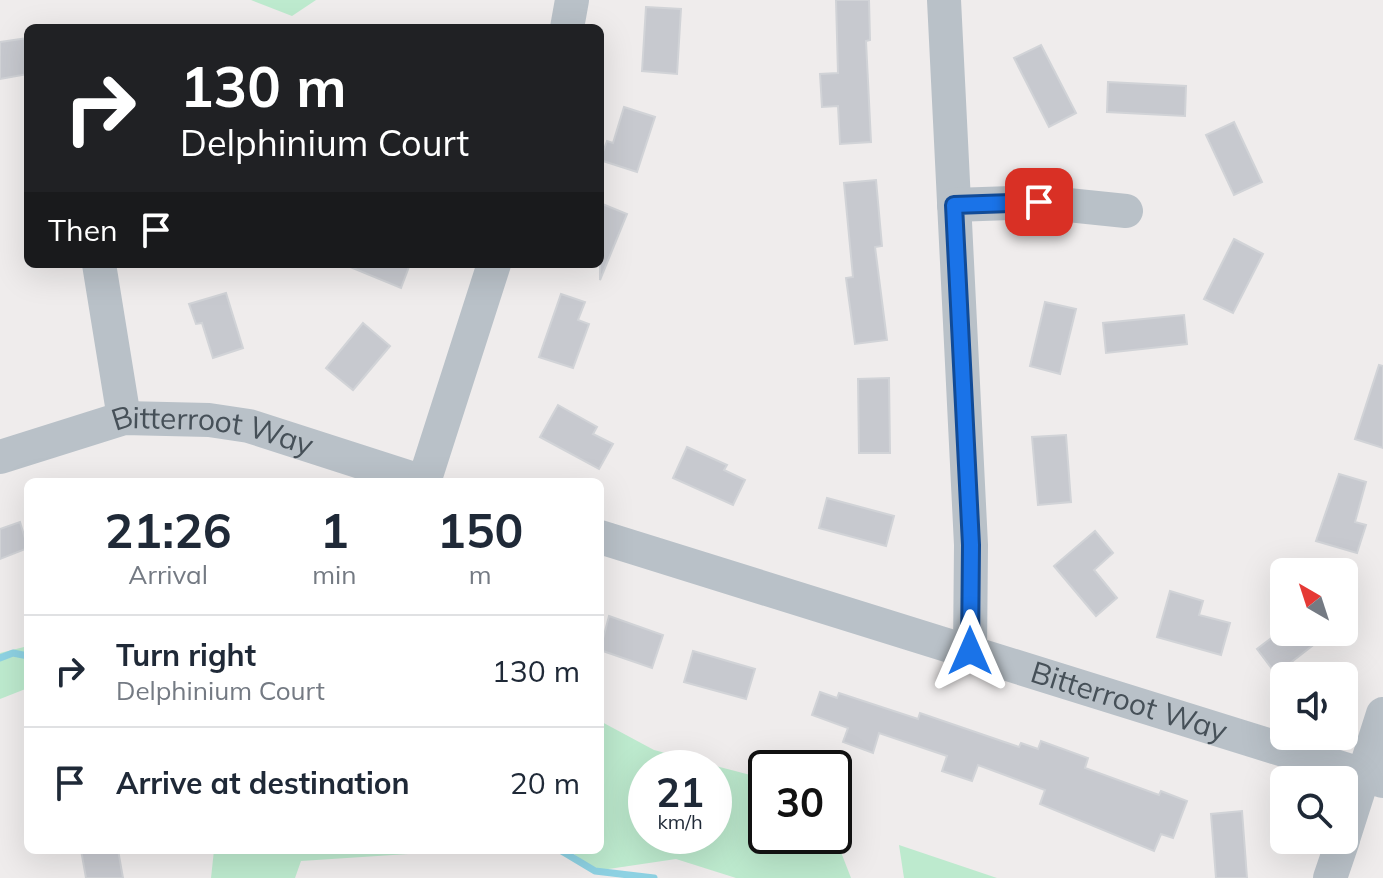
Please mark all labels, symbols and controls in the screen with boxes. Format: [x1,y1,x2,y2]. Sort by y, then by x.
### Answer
text: 130 m [180,51,347,121]
icon: right [48,56,152,160]
text: Delphinium Court [180,120,469,165]
pin [1005,168,1073,236]
icon: arrive [1017,180,1061,224]
icon: arrive [134,208,178,252]
text: Then [48,211,118,249]
street label: Bitterroot Way [107,396,318,464]
text: 21:26 [105,500,232,560]
text: 1 [320,500,349,560]
text: 150 [437,500,523,560]
text: Arrival [128,558,208,591]
text: min [312,558,356,591]
text: m [469,558,492,591]
north arrow [1270,558,1358,646]
map controls [1270,558,1358,854]
position arrow [928,609,1012,693]
text: Turn right [116,636,256,674]
icon: right [48,649,92,693]
text: 130 m [492,652,580,690]
street label: Bitterroot Way [1026,652,1232,749]
button: sound [1270,662,1358,750]
text: Delphinium Court [116,674,325,707]
speed limit sign: 30 [748,750,852,854]
icon: arrive [48,761,92,805]
text: Arrive at destination [116,764,410,802]
text: 20 m [510,764,580,802]
button: search [1270,766,1358,854]
text: 21 [656,767,704,817]
text: km/h [657,809,703,834]

